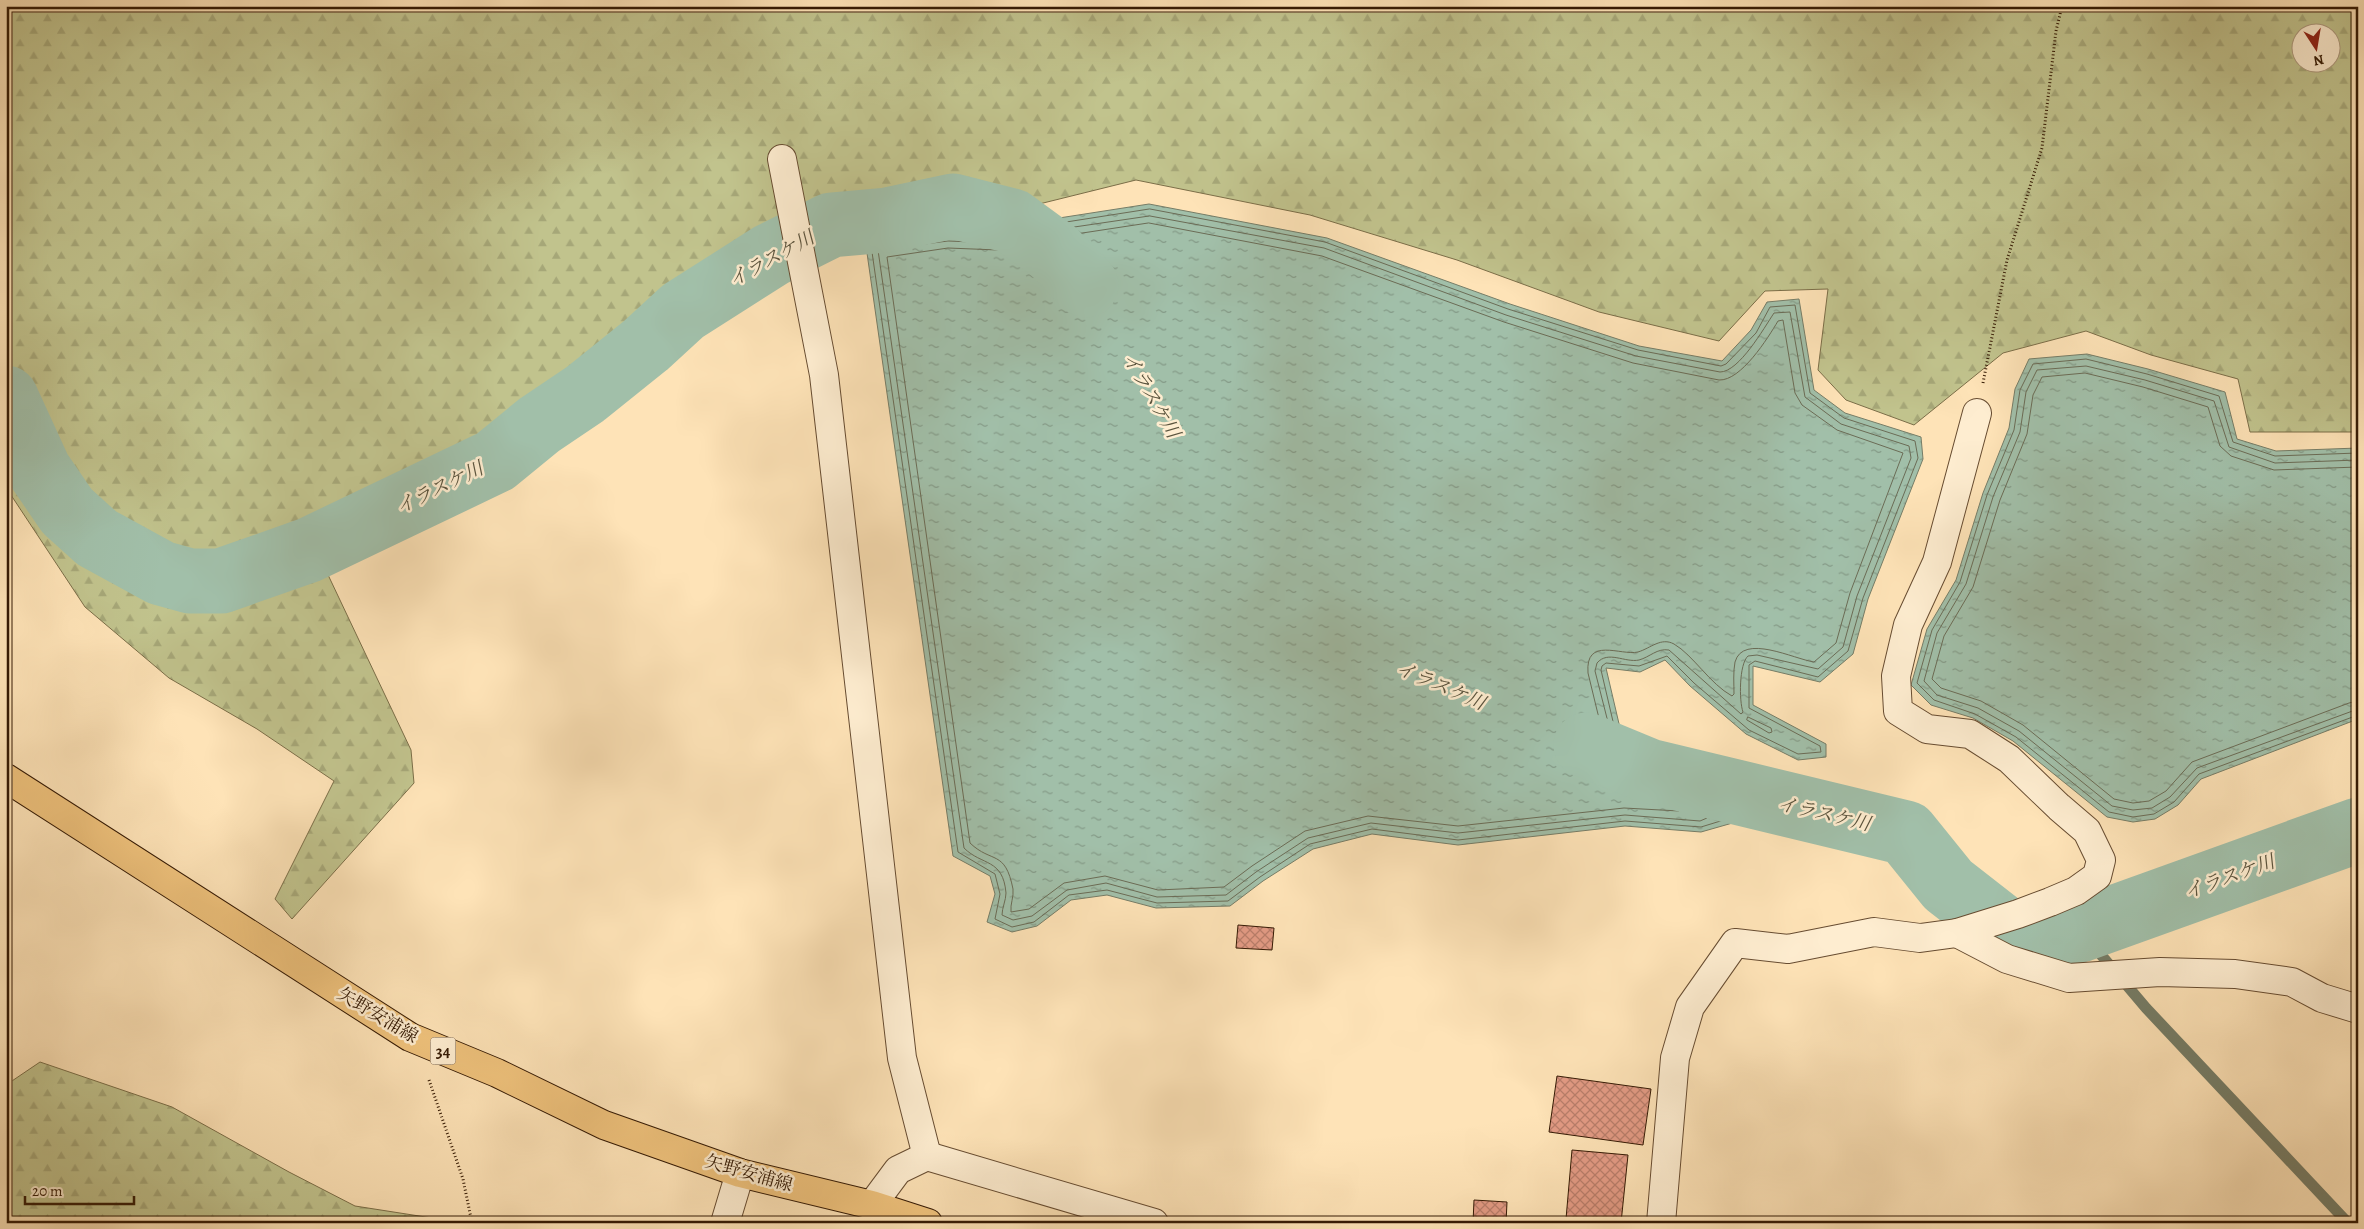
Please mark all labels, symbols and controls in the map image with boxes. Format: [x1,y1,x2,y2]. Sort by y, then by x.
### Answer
north arrow [2292,22,2342,72]
text: N [2312,50,2326,71]
water label: イラスケ川 [724,224,821,293]
water label: イラスケ川 [1116,348,1187,445]
water label: イラスケ川 [391,455,489,520]
water label: イラスケ川 [1392,656,1491,717]
water label: イラスケ川 [1775,791,1875,838]
water label: イラスケ川 [2181,848,2280,905]
street label: 矢野安浦線 [333,982,423,1048]
road number: 34 [430,1038,456,1064]
street label: 矢野安浦線 [702,1149,796,1197]
scale bar [25,1174,134,1206]
text: 20 m [32,1181,63,1201]

